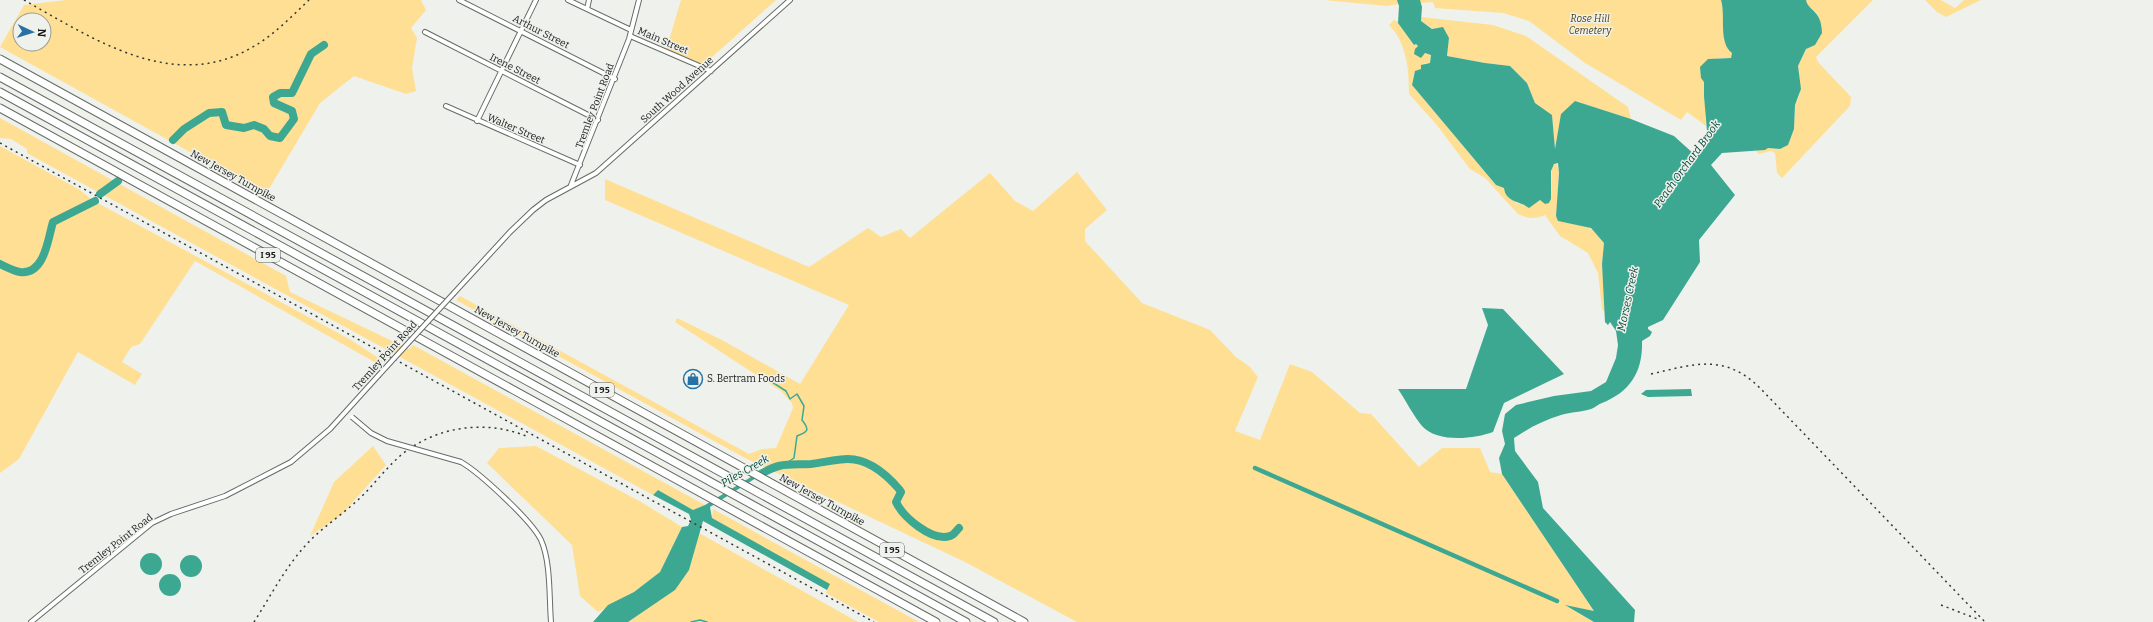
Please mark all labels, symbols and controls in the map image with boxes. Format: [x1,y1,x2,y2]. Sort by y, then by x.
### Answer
north arrow [12,12,52,52]
street label: Arthur Street [511,13,572,52]
park label: Rose Hill Cemetery [1569,13,1612,37]
street label: Main Street [636,25,690,57]
text: N [35,28,48,38]
street label: Irene Street [488,51,543,87]
street label: South Wood Avenue [638,54,716,126]
street label: Tremley Point Road [573,62,617,150]
street label: Walter Street [485,111,547,147]
water label: Peach Orchard Brook [1651,117,1723,210]
street label: New Jersey Turnpike [188,148,278,204]
road number: I 95 [256,248,280,262]
water label: Morses Creek [1615,264,1641,333]
street label: New Jersey Turnpike [472,304,562,360]
street label: Tremley Point Road [350,318,420,394]
shop icon: S. Bertram Foods [682,368,704,390]
place label: S. Bertram Foods [707,373,785,385]
road number: I 95 [590,383,614,397]
water label: Piles Creek [719,452,772,490]
street label: New Jersey Turnpike [777,472,867,528]
street label: Tremley Point Road [77,511,155,577]
road number: I 95 [880,543,904,557]

